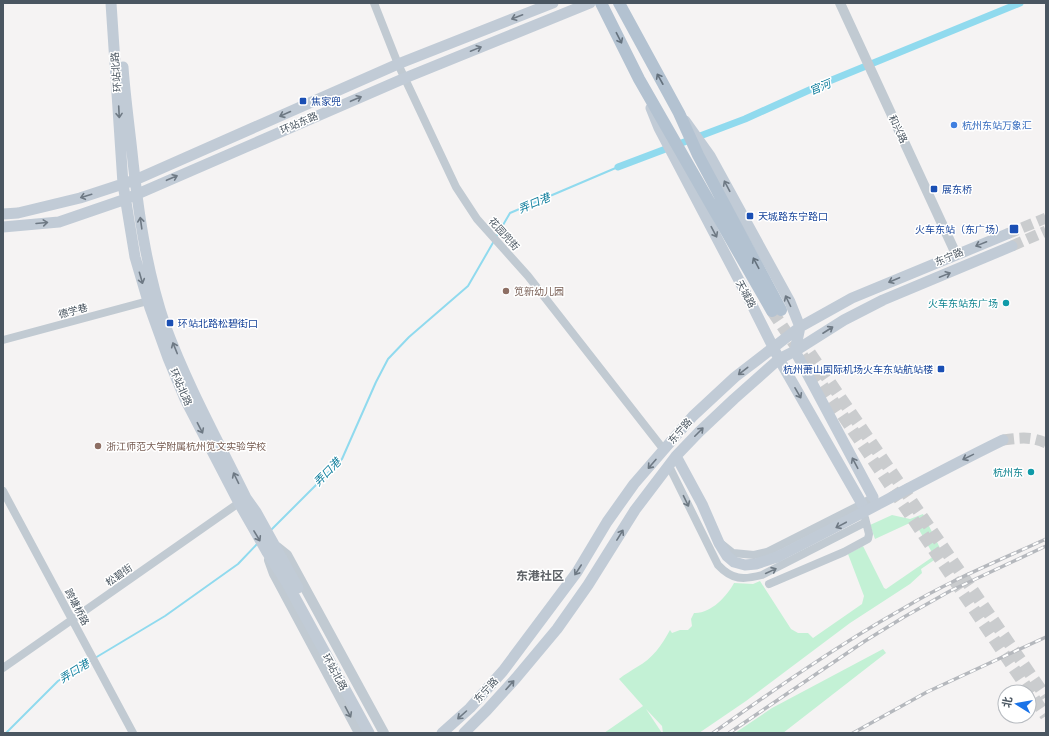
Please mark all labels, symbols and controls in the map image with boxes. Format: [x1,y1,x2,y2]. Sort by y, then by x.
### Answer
one-way arrow [511,14,523,22]
one-way arrow [615,32,623,44]
one-way arrow [470,45,482,52]
street label: 环站北路 [109,52,123,92]
one-way arrow [656,73,663,85]
water label: 官河 [808,76,834,97]
one-way arrow [350,94,362,102]
marker: 焦家兜 [298,96,308,106]
place label: 焦家兜 [311,96,341,107]
one-way arrow [115,105,122,118]
street label: 环站东路 [278,110,320,136]
one-way arrow [280,111,292,118]
street label: 和兴路 [887,113,909,145]
marker: 杭州东站万象汇 [949,120,959,130]
place label: 杭州东站万象汇 [962,120,1032,131]
one-way arrow [166,174,178,181]
one-way arrow [723,180,730,192]
marker: 展东桥 [929,184,939,194]
place label: 展东桥 [942,184,972,195]
water label: 弄口港 [516,190,553,215]
one-way arrow [79,193,92,200]
marker: 天城路东宁路口 [745,211,755,221]
place label: 天城路东宁路口 [758,211,828,222]
street label: 花园兜街 [487,215,521,253]
one-way arrow [137,217,145,230]
one-way arrow [35,219,48,227]
marker: 火车东站（东广场） [1008,223,1020,235]
place label: 火车东站（东广场） [915,224,1005,235]
one-way arrow [711,226,718,238]
one-way arrow [976,240,988,248]
street label: 东宁路 [933,246,965,268]
one-way arrow [751,257,759,269]
one-way arrow [939,270,951,278]
one-way arrow [138,271,145,284]
one-way arrow [889,277,901,285]
street label: 天城路 [734,278,758,310]
marker: 笕新幼儿园 [501,286,511,296]
place label: 笕新幼儿园 [514,286,564,297]
one-way arrow [784,295,792,307]
place label: 火车东站东广场 [928,298,998,309]
marker: 火车东站东广场 [1001,298,1011,308]
street label: 德学巷 [57,302,89,320]
marker: 环站北路松碧街口 [165,318,175,328]
place label: 环站北路松碧街口 [178,318,258,329]
one-way arrow [822,326,833,334]
one-way arrow [170,343,178,355]
place label: 杭州萧山国际机场火车东站航站楼 [783,364,933,375]
marker: 杭州萧山国际机场火车东站航站楼 [936,364,946,374]
street label: 环站北路 [168,366,194,408]
one-way arrow [737,367,748,375]
one-way arrow [795,387,803,399]
street label: 东宁路 [666,416,694,446]
one-way arrow [197,422,204,434]
one-way arrow [694,427,704,437]
marker: 浙江师范大学附属杭州笕文实验学校 [93,441,103,451]
place label: 浙江师范大学附属杭州笕文实验学校 [106,441,266,452]
one-way arrow [962,454,974,461]
water label: 弄口港 [311,455,344,488]
one-way arrow [851,457,858,469]
one-way arrow [648,458,657,469]
place label: 杭州东 [993,467,1023,478]
marker: 杭州东 [1026,467,1036,477]
one-way arrow [232,473,239,485]
one-way arrow [683,495,690,507]
one-way arrow [835,521,847,529]
one-way arrow [254,530,262,542]
one-way arrow [616,530,624,541]
street label: 松碧街 [104,562,134,588]
one-way arrow [573,564,581,576]
one-way arrow [765,567,777,574]
district label: 东港社区 [516,569,564,583]
street label: 跨塘桥路 [63,587,91,627]
street label: 环站北路 [320,652,350,692]
water label: 弄口港 [57,656,93,685]
street label: 东宁路 [472,675,500,705]
one-way arrow [505,680,514,690]
north arrow [997,684,1037,724]
text: 北 [1000,696,1014,709]
one-way arrow [344,705,352,717]
one-way arrow [457,711,467,720]

